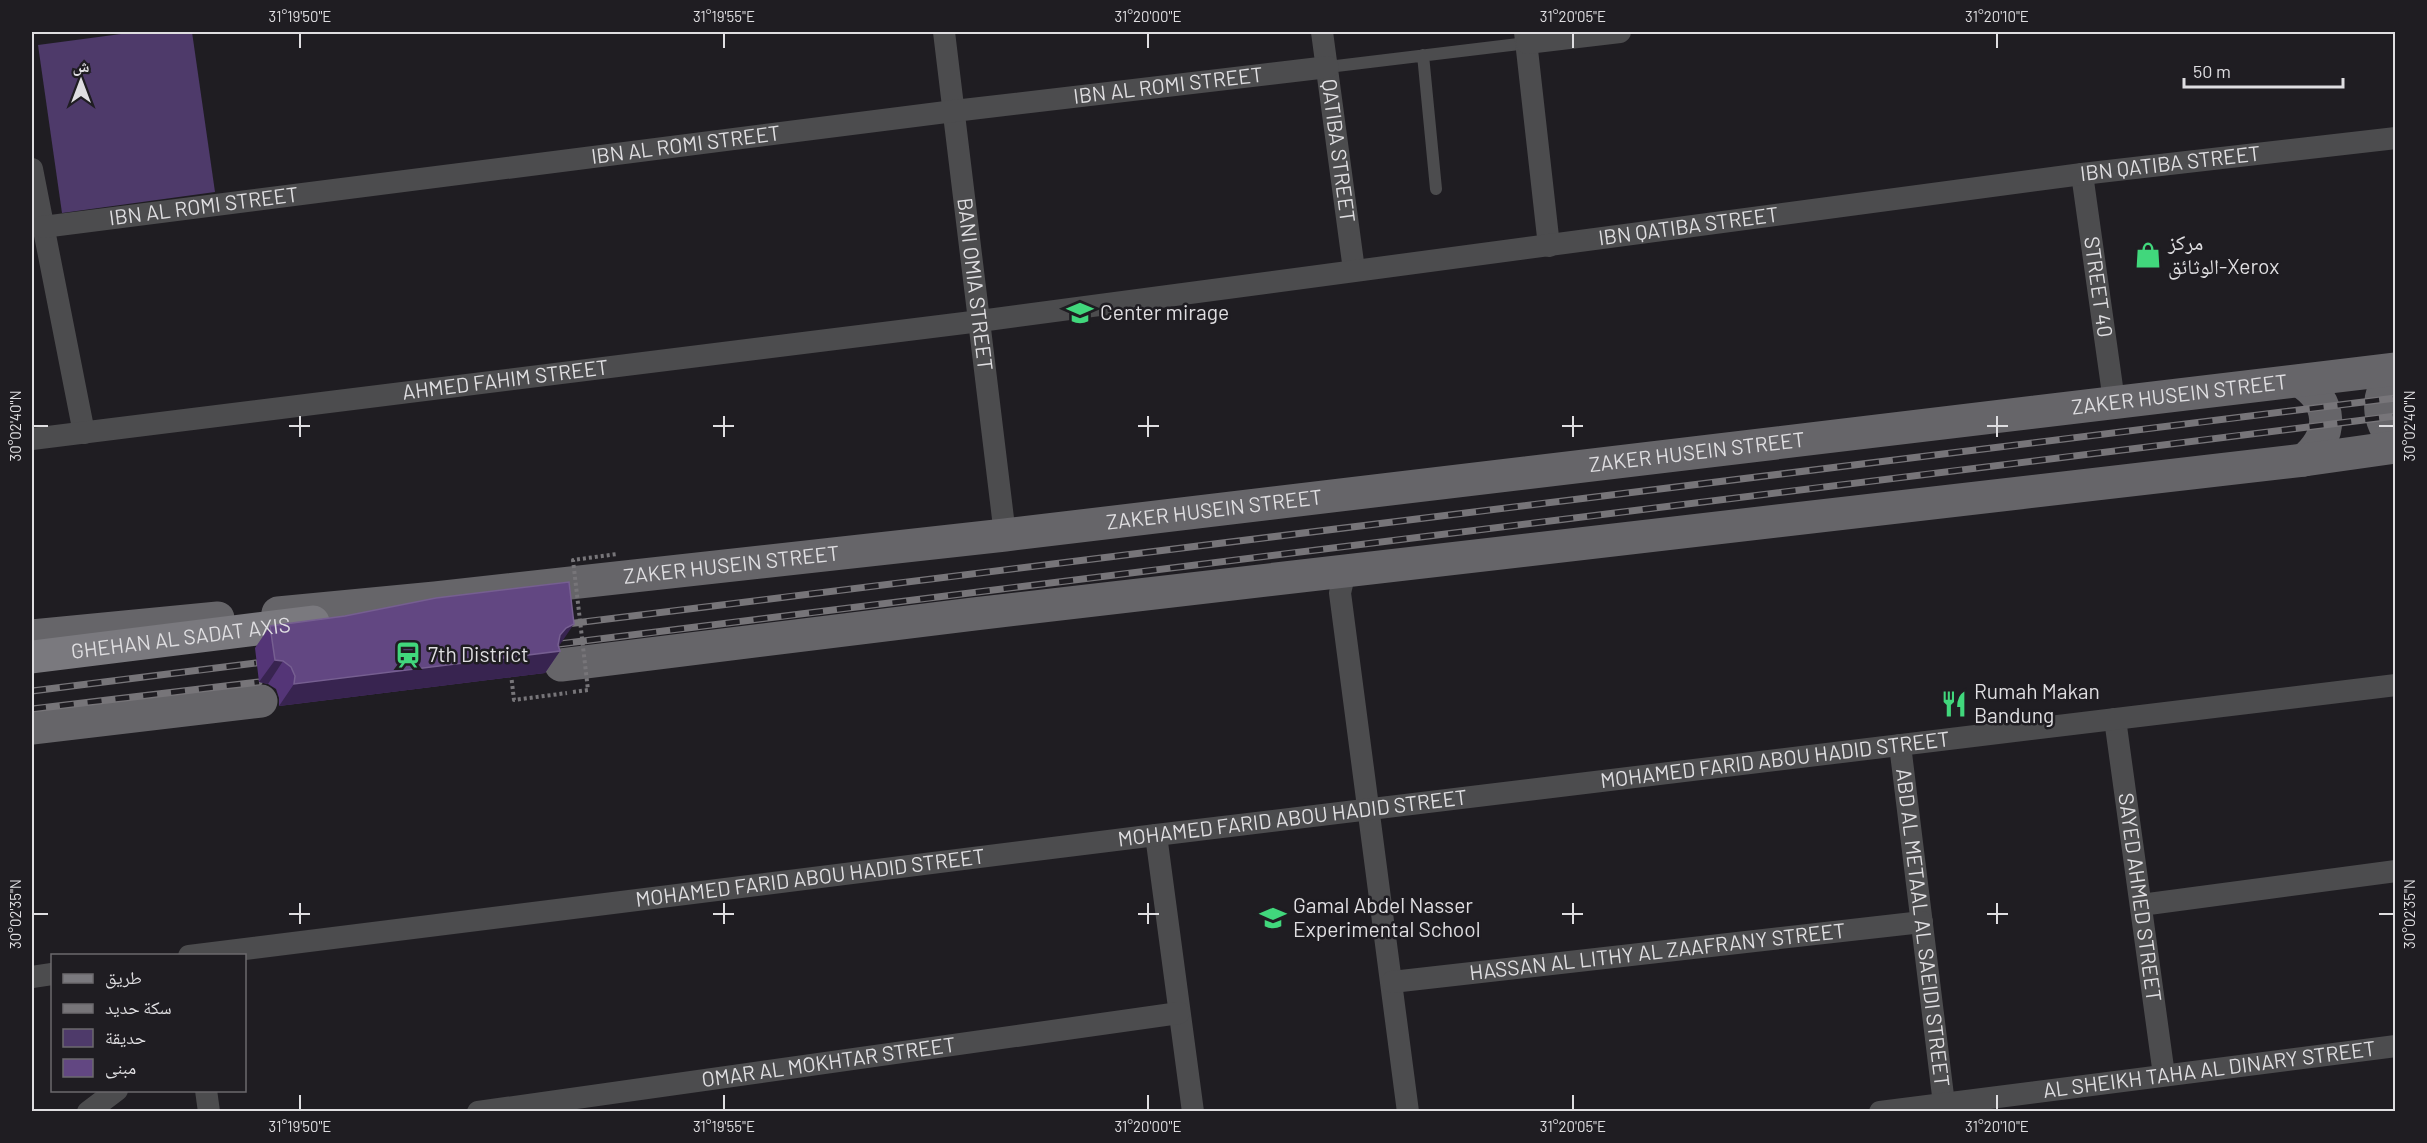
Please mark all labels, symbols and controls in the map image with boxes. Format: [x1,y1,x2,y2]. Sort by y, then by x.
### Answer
text: 31°19'50"E [269,7,331,25]
text: 31°19'55"E [693,7,755,25]
text: 31°20'00"E [1114,7,1182,25]
text: 31°20'05"E [1540,7,1606,25]
text: 31°20'10"E [1965,7,2029,25]
north arrow [51,51,111,111]
scale bar [2184,51,2343,89]
text: ش [73,56,90,76]
text: 50 m [2193,60,2231,82]
street label: IBN AL ROMI STREET [1072,61,1264,108]
street label: QATIBA STREET [1317,78,1361,224]
street label: IBN AL ROMI STREET [590,119,782,168]
street label: IBN QATIBA STREET [2079,140,2262,185]
street label: IBN AL ROMI STREET [107,181,300,229]
street label: BANI OMIA STREET [953,196,999,372]
street label: IBN QATIBA STREET [1597,201,1780,249]
place label: مركز الوثائق-Xerox [2167,229,2279,280]
street label: STREET 40 [2080,235,2119,339]
shop icon: مركز الوثائق-Xerox [2133,240,2163,270]
school or university icon: Center mirage [1065,298,1095,328]
place label: Center mirage [1100,299,1229,324]
street label: AHMED FAHIM STREET [401,353,610,404]
street label: ZAKER HUSEIN STREET [2070,368,2289,419]
text: 30°02'40"N [6,390,24,462]
text: 30°02'40"N [2400,390,2418,462]
street label: ZAKER HUSEIN STREET [1587,426,1806,476]
street label: ZAKER HUSEIN STREET [1105,483,1323,534]
street label: ZAKER HUSEIN STREET [622,539,841,588]
street label: GHEHAN AL SADAT AXIS [69,611,292,663]
station icon: 7th District [393,640,423,670]
place label: 7th District [428,641,529,666]
place label: Rumah Makan Bandung [1974,678,2100,727]
restaurant icon: Rumah Makan Bandung [1939,689,1969,719]
street label: MOHAMED FARID ABOU HADID STREET [1599,725,1951,792]
street label: ABD AL METAAL AL SAEIDI STREET [1892,767,1956,1088]
street label: MOHAMED FARID ABOU HADID STREET [1116,783,1468,851]
street label: SAYED AHMED STREET [2114,791,2168,1003]
street label: MOHAMED FARID ABOU HADID STREET [634,843,986,911]
text: 30°02'35"N [6,879,24,949]
text: 30°02'35"N [2400,879,2418,949]
place label: Gamal Abdel Nasser Experimental School [1293,892,1481,941]
school or university icon: Gamal Abdel Nasser Experimental School [1258,903,1288,933]
street label: HASSAN AL LITHY AL ZAAFRANY STREET [1468,917,1847,984]
legend [51,954,246,1092]
text: طريق [105,966,142,989]
text: سكة حديد [105,996,172,1018]
text: حديقة [105,1026,146,1048]
street label: OMAR AL MOKHTAR STREET [700,1031,957,1091]
street label: AL SHEIKH TAHA AL DINARY STREET [2041,1035,2377,1102]
text: مبنى [105,1056,136,1079]
text: 31°19'50"E [269,1117,331,1135]
text: 31°19'55"E [693,1117,755,1135]
text: 31°20'00"E [1114,1117,1182,1135]
text: 31°20'05"E [1540,1117,1606,1135]
text: 31°20'10"E [1965,1117,2029,1135]

